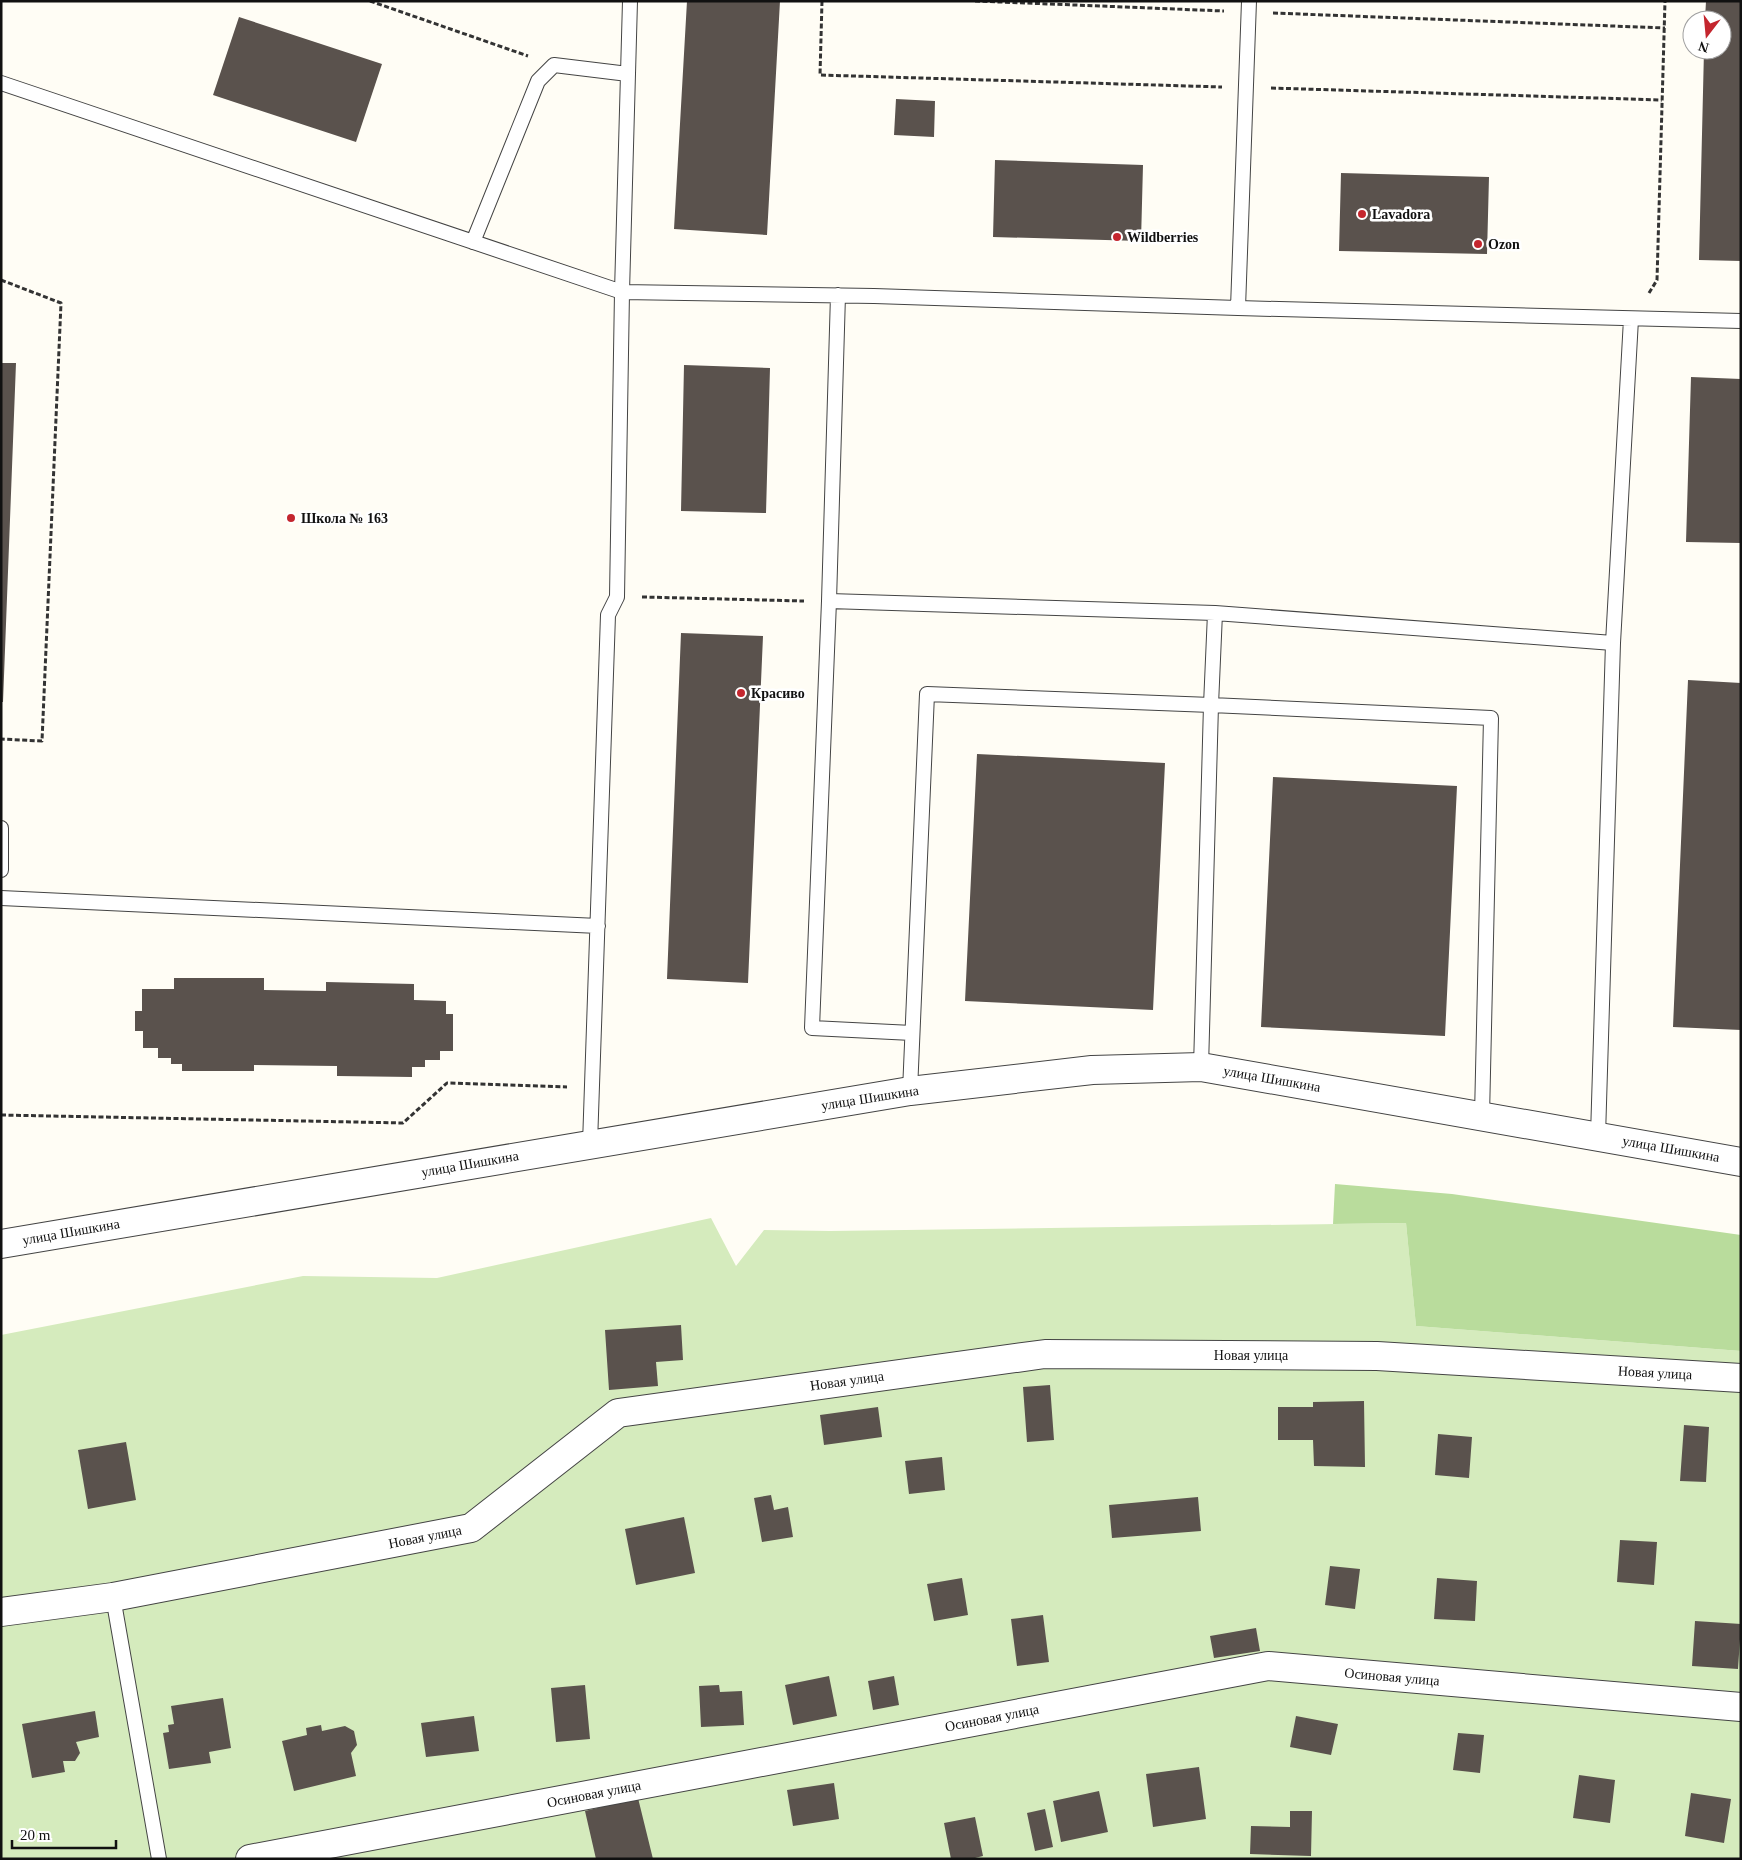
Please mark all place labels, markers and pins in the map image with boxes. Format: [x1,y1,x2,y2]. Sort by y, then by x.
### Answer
place label: Lavadora [1372,207,1430,222]
marker: Lavadora [1356,208,1368,220]
place label: Wildberries [1127,230,1199,245]
marker: Wildberries [1111,231,1123,243]
place label: Ozon [1488,237,1520,252]
marker: Ozon [1472,238,1484,250]
place label: Школа № 163 [301,511,388,526]
marker: Школа № 163 [285,512,297,524]
place label: Красиво [751,686,805,701]
marker: Красиво [735,687,747,699]

